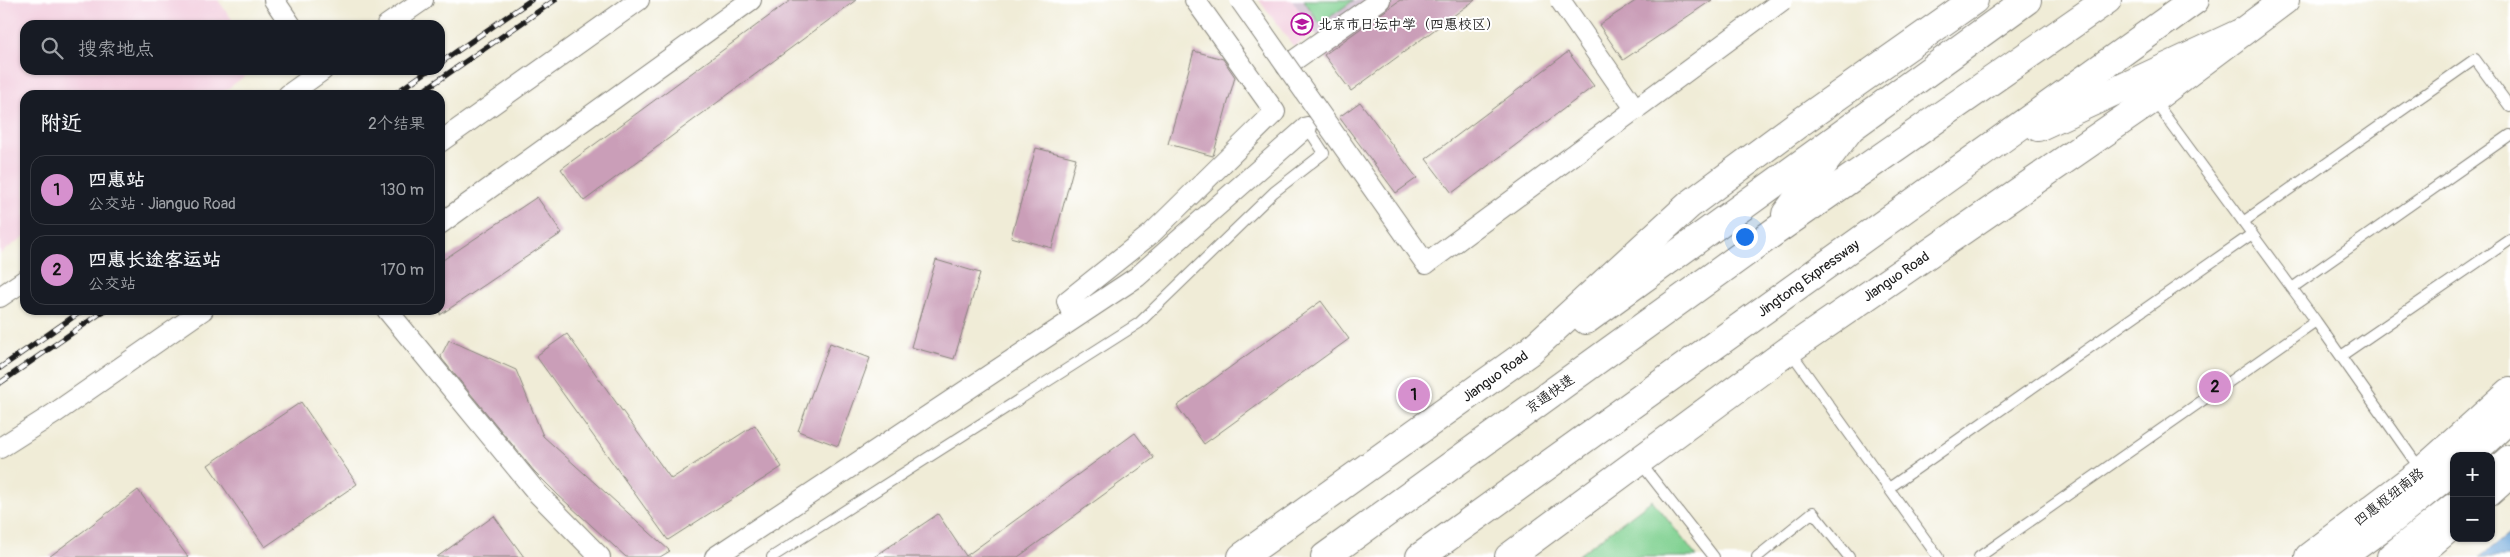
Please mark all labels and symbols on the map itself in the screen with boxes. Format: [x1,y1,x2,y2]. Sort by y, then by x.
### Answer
school or university icon: 北京市日坛中学（四惠校区） [1290,12,1314,36]
place label: 北京市日坛中学（四惠校区） [1318,16,1500,33]
your location [1732,224,1758,250]
street label: Jingtong Expressway [1754,236,1862,320]
street label: Jianguo Road [1859,247,1932,305]
street label: Jianguo Road [1459,347,1531,405]
pin: 2 [2199,368,2231,406]
street label: 京通快速 [1522,371,1578,417]
pin: 1 [1398,376,1430,414]
street label: 四惠枢纽南路 [2351,464,2427,530]

